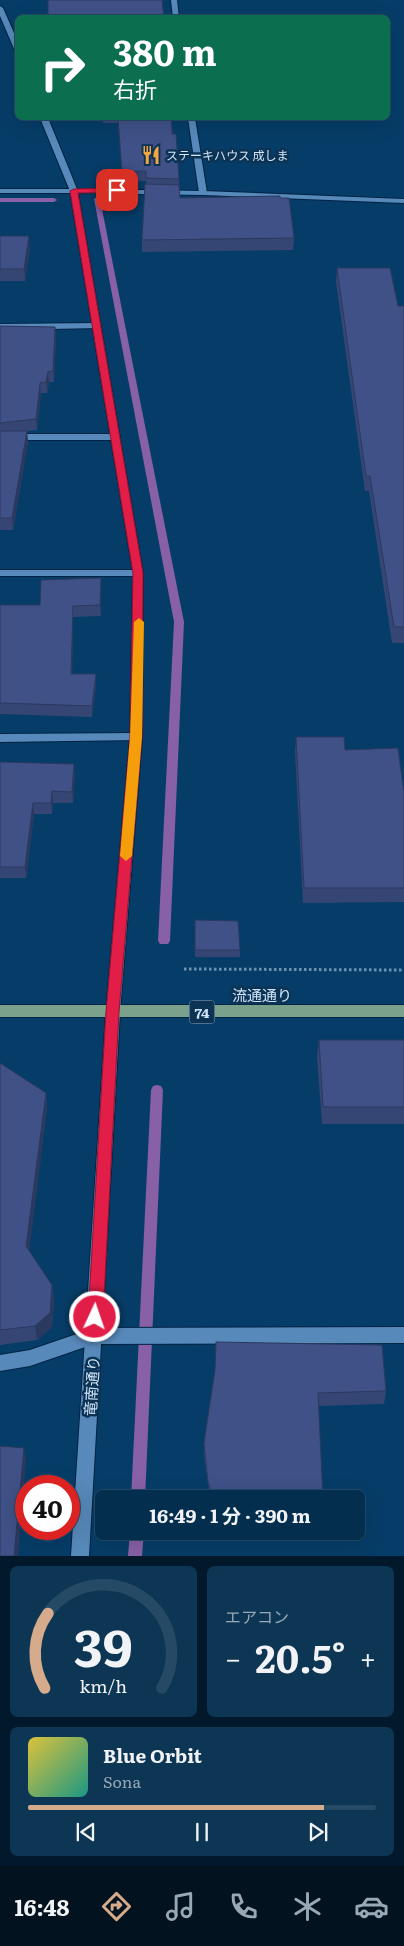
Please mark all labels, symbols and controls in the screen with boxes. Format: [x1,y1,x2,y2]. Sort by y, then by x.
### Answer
text: 380 m [113,25,217,77]
icon: right [30,35,95,100]
text: 右折 [113,72,157,105]
restaurant icon: ステーキハウス 成しま [140,144,162,166]
place label: ステーキハウス 成しま [166,146,288,164]
pin [96,169,138,211]
icon: arrive [103,176,131,204]
street label: 流通通り [232,983,292,1006]
road number: 74 [190,1000,214,1024]
position arrow [68,1290,120,1342]
street label: 竜南通り [77,1355,105,1417]
speed limit sign: 40 [15,1475,80,1540]
text: 16:49 · 1 分 · 390 m [149,1501,311,1529]
text: エアコン [225,1604,289,1628]
text: 39 [74,1606,133,1683]
text: 20.5° [255,1628,346,1685]
text: − [225,1636,241,1678]
text: + [360,1636,376,1678]
text: km/h [80,1672,127,1699]
text: Blue Orbit [103,1741,202,1769]
text: Sona [103,1769,141,1793]
icon: previous [72,1818,100,1846]
icon: pause [188,1818,216,1846]
icon: next [304,1818,332,1846]
icon: directions [99,1889,134,1924]
icon: music [163,1889,198,1924]
icon: phone [226,1889,261,1924]
icon: climate [290,1889,325,1924]
icon: car [354,1889,389,1924]
text: 16:48 [14,1890,70,1923]

